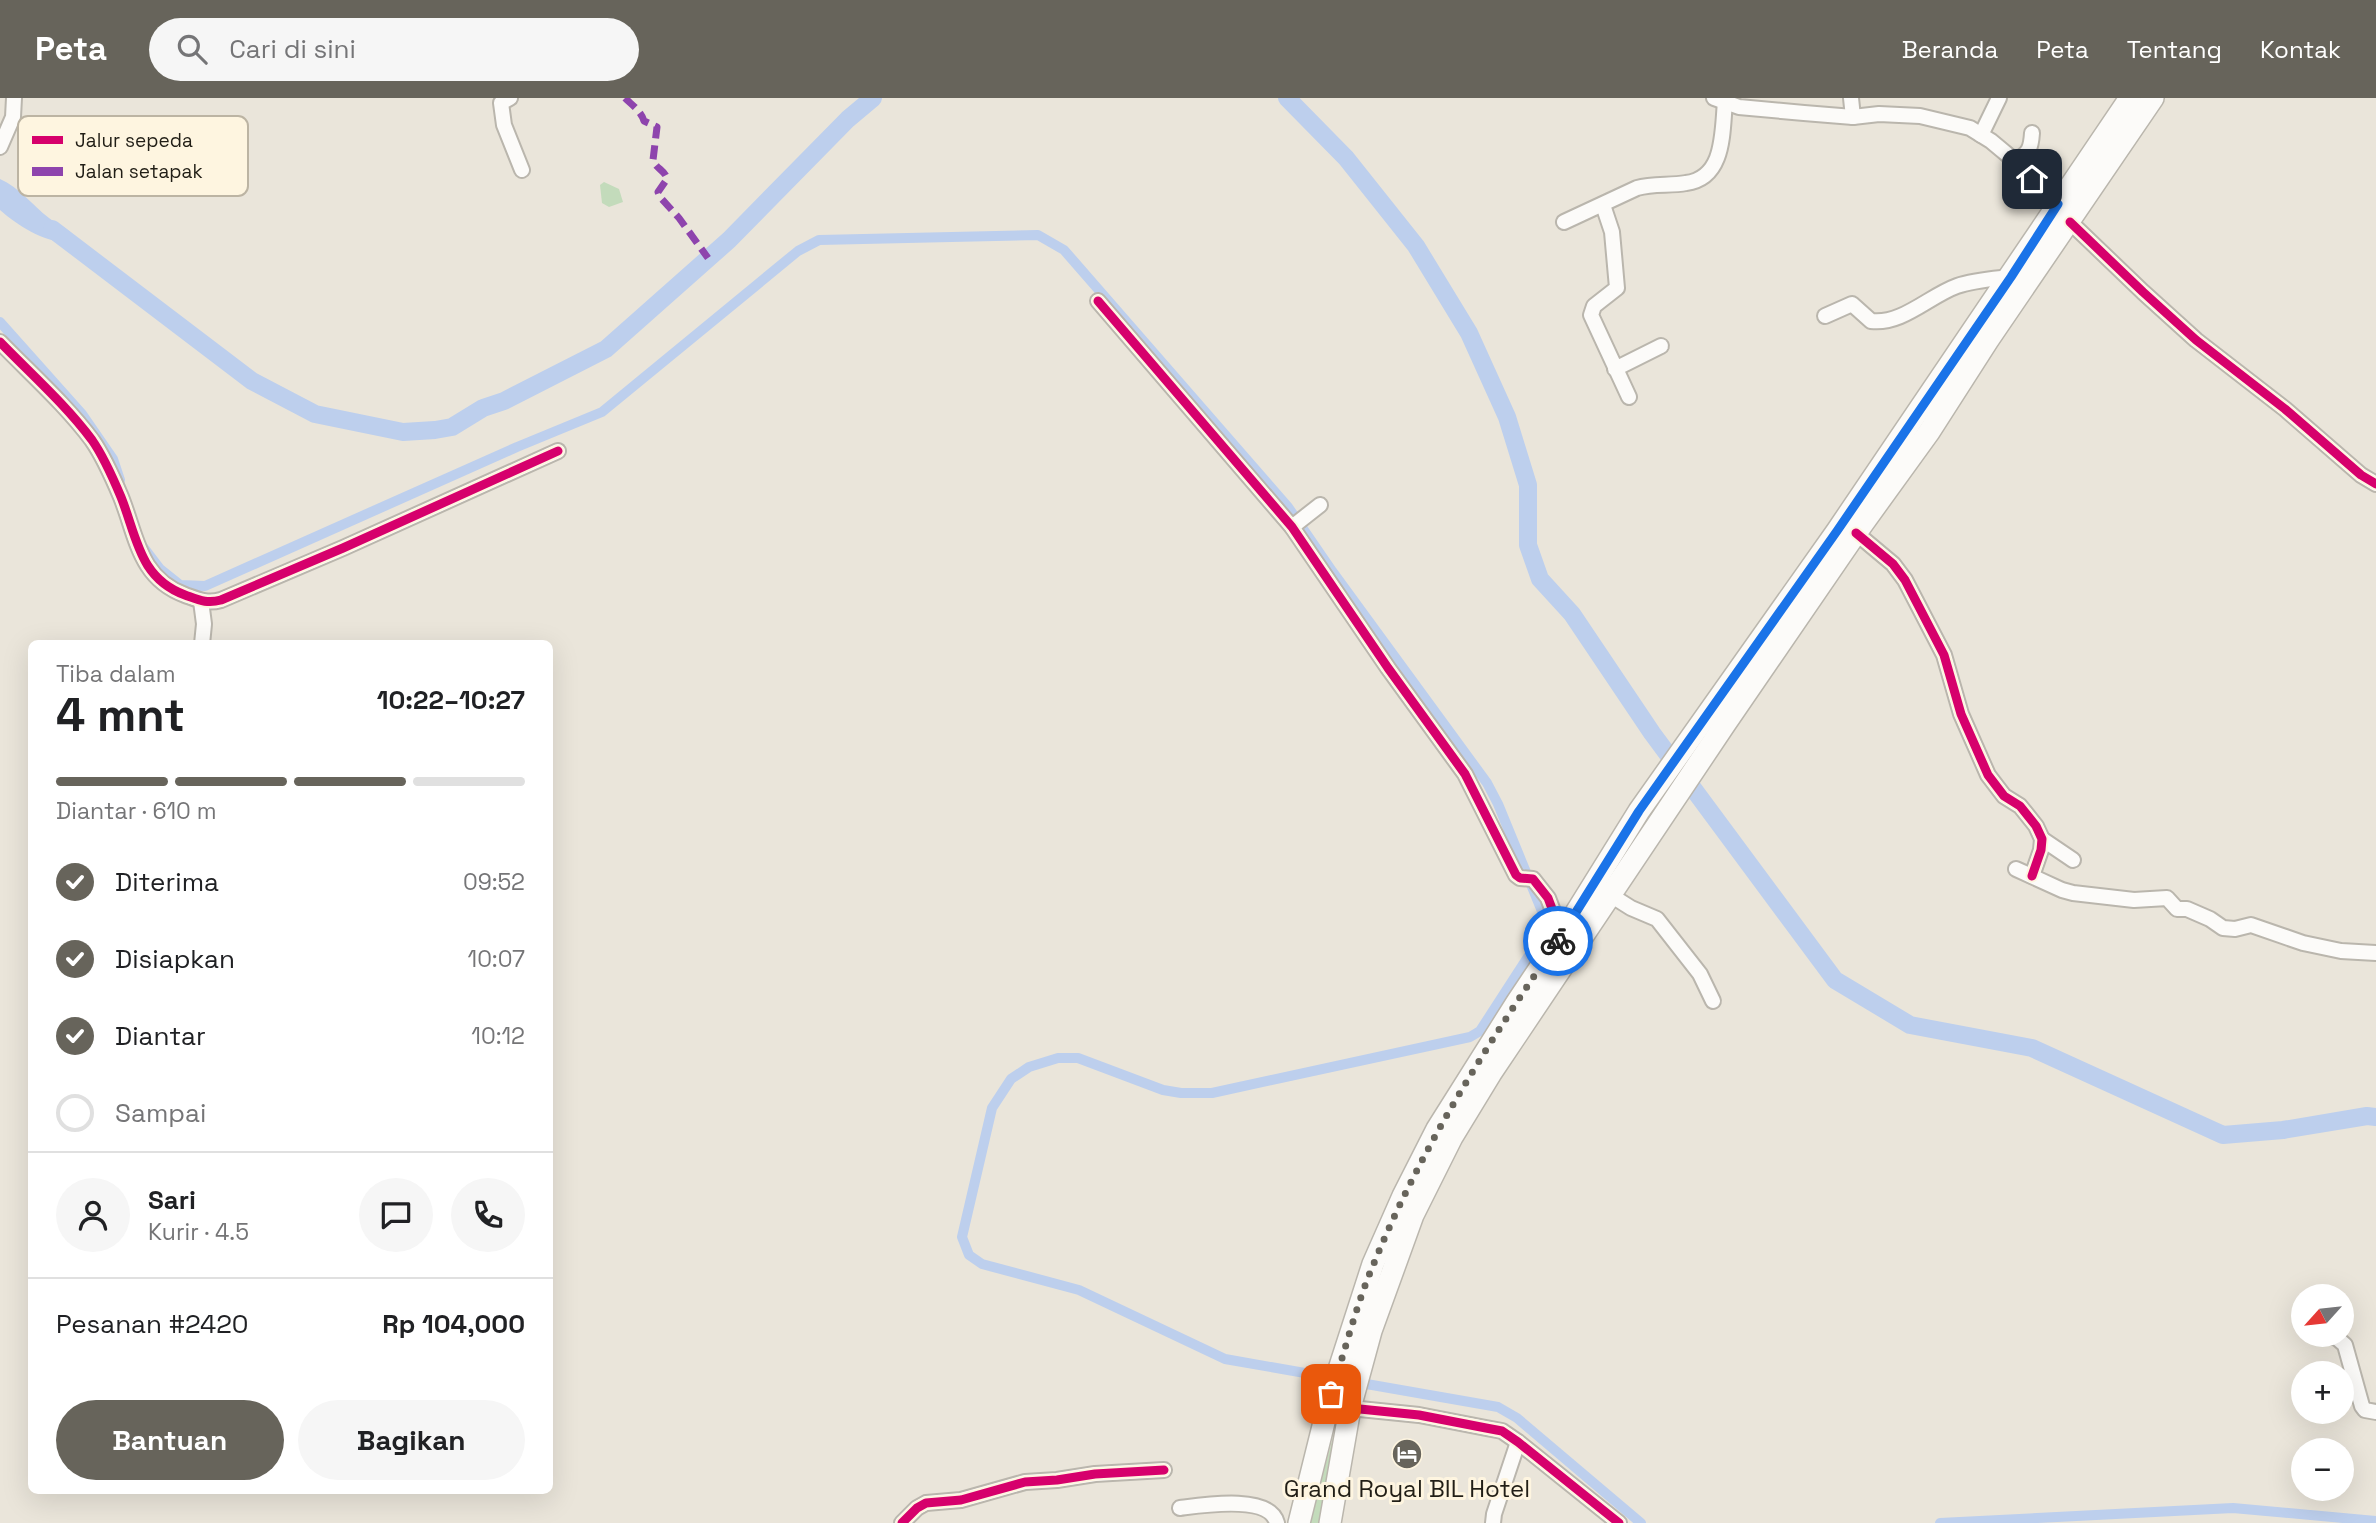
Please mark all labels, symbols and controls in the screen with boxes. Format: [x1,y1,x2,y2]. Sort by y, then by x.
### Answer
search box [149,18,639,81]
text: Peta [35,28,107,70]
icon: search [173,30,211,68]
text: Cari di sini [229,32,356,66]
text: Beranda [1902,34,1998,65]
text: Peta [2036,34,2089,65]
text: Tentang [2127,34,2222,65]
text: Kontak [2260,34,2341,65]
legend [18,116,248,196]
text: Jalur sepeda [75,128,193,153]
pin [2002,149,2062,209]
text: Jalan setapak [75,159,203,184]
icon: home [2013,160,2051,198]
text: Tiba dalam [56,659,176,689]
text: 10:22–10:27 [377,683,525,717]
text: 4 mnt [56,686,185,744]
text: Diantar · 610 m [56,796,217,826]
icon: check [56,863,94,901]
text: Diterima [115,865,219,899]
text: 09:52 [463,867,525,897]
courier [1523,906,1593,976]
icon: bike [1539,922,1577,960]
icon: check [56,940,94,978]
text: Disiapkan [115,942,235,976]
text: 10:07 [468,944,525,974]
icon: check [56,1017,94,1055]
text: Diantar [115,1019,206,1053]
text: 10:12 [471,1021,525,1051]
text: Sampai [115,1096,206,1130]
button: person [56,1178,130,1252]
button: chat [359,1178,433,1252]
button: phone [451,1178,525,1252]
text: Sari [148,1183,196,1217]
text: Kurir · 4.5 [148,1217,249,1247]
north arrow [2291,1284,2354,1348]
map controls [2291,1284,2354,1501]
text: Pesanan #2420 [56,1307,249,1341]
text: Rp 104,000 [382,1307,525,1341]
button: + [2291,1361,2354,1424]
pin [1301,1364,1361,1424]
icon: bag [1312,1375,1350,1413]
button: Bantuan [56,1400,284,1480]
button: Bagikan [298,1400,525,1480]
hotel icon: Grand Royal BIL Hotel [1390,1437,1424,1471]
button: − [2291,1438,2354,1501]
place label: Grand Royal BIL Hotel [1284,1473,1530,1504]

